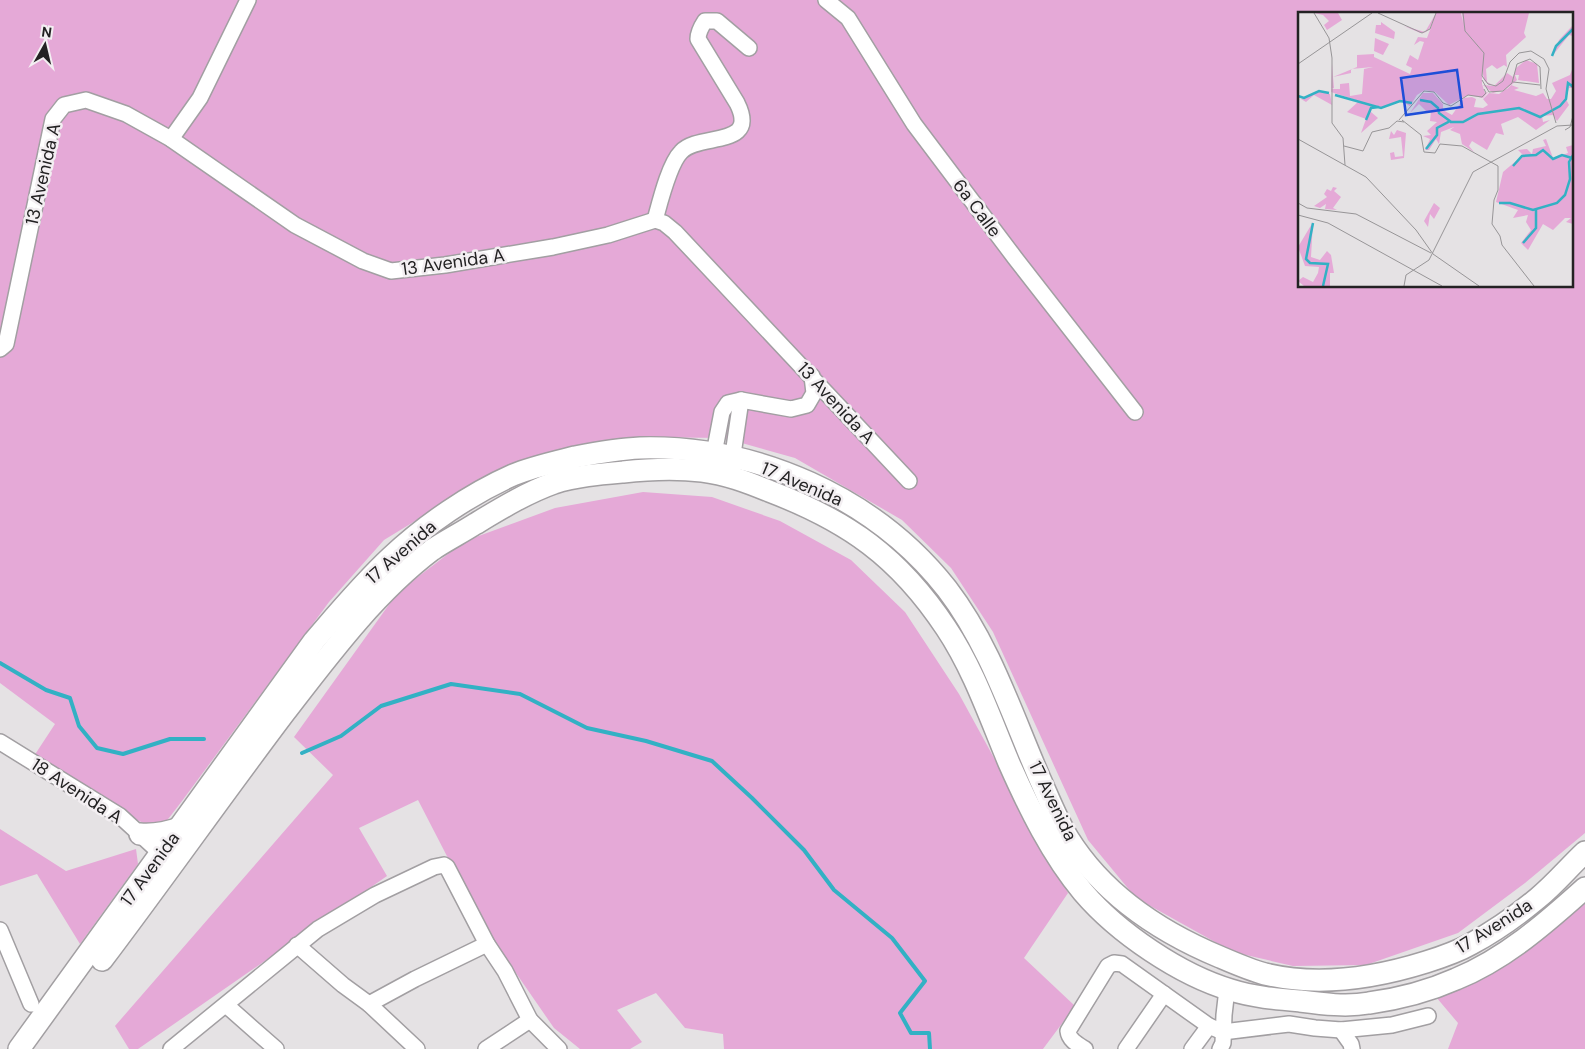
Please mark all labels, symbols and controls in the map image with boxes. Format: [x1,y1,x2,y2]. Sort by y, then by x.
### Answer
inset map [1298,12,1572,288]
north arrow [20,20,70,70]
text: N [40,23,53,42]
street label: 13 Avenida A [20,121,66,227]
street label: 6a Calle [947,174,1007,242]
street label: 13 Avenida A [400,243,506,281]
street label: 13 Avenida A [792,357,880,449]
street label: 17 Avenida [758,456,846,512]
street label: 17 Avenida [361,515,441,589]
street label: 18 Avenida A [27,753,127,829]
street label: 17 Avenida [1023,757,1083,845]
street label: 17 Avenida [115,827,185,911]
street label: 17 Avenida [1451,893,1537,959]

